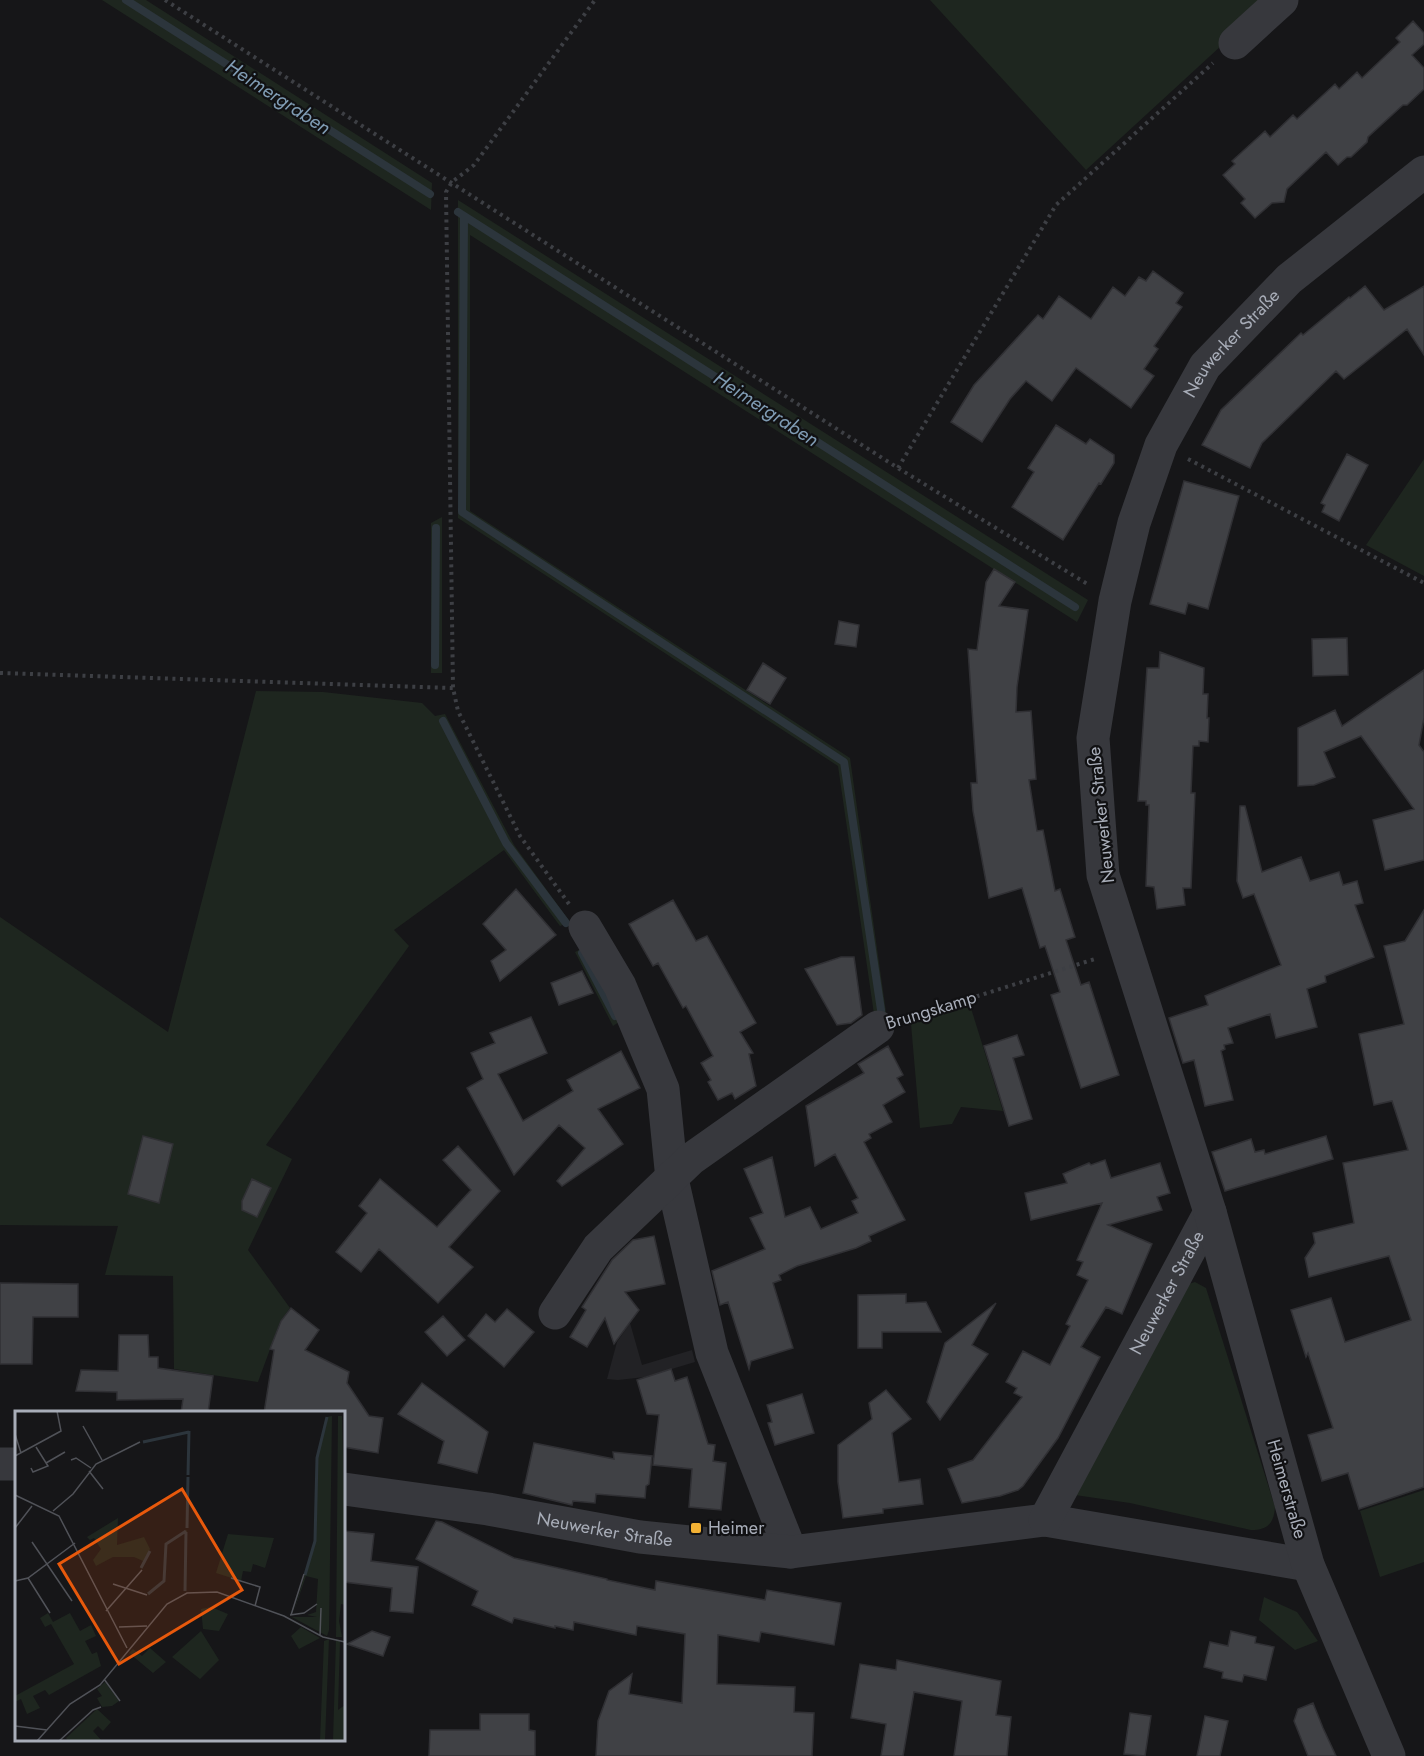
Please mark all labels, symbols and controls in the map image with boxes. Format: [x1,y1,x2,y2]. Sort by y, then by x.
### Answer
water label: Heimergraben [220,52,336,142]
street label: Neuwerker Straße [1177,283,1286,402]
water label: Heimergraben [708,364,824,454]
street label: Neuwerker Straße [1081,745,1121,885]
street label: Brungskamp [882,984,980,1036]
street label: Neuwerker Straße [1123,1226,1211,1359]
inset map [15,1411,345,1741]
street label: Heimerstraße [1260,1436,1314,1542]
street label: Neuwerker Straße [535,1505,674,1553]
place label: Heimer [708,1515,765,1541]
marker: Heimer [689,1521,703,1535]

